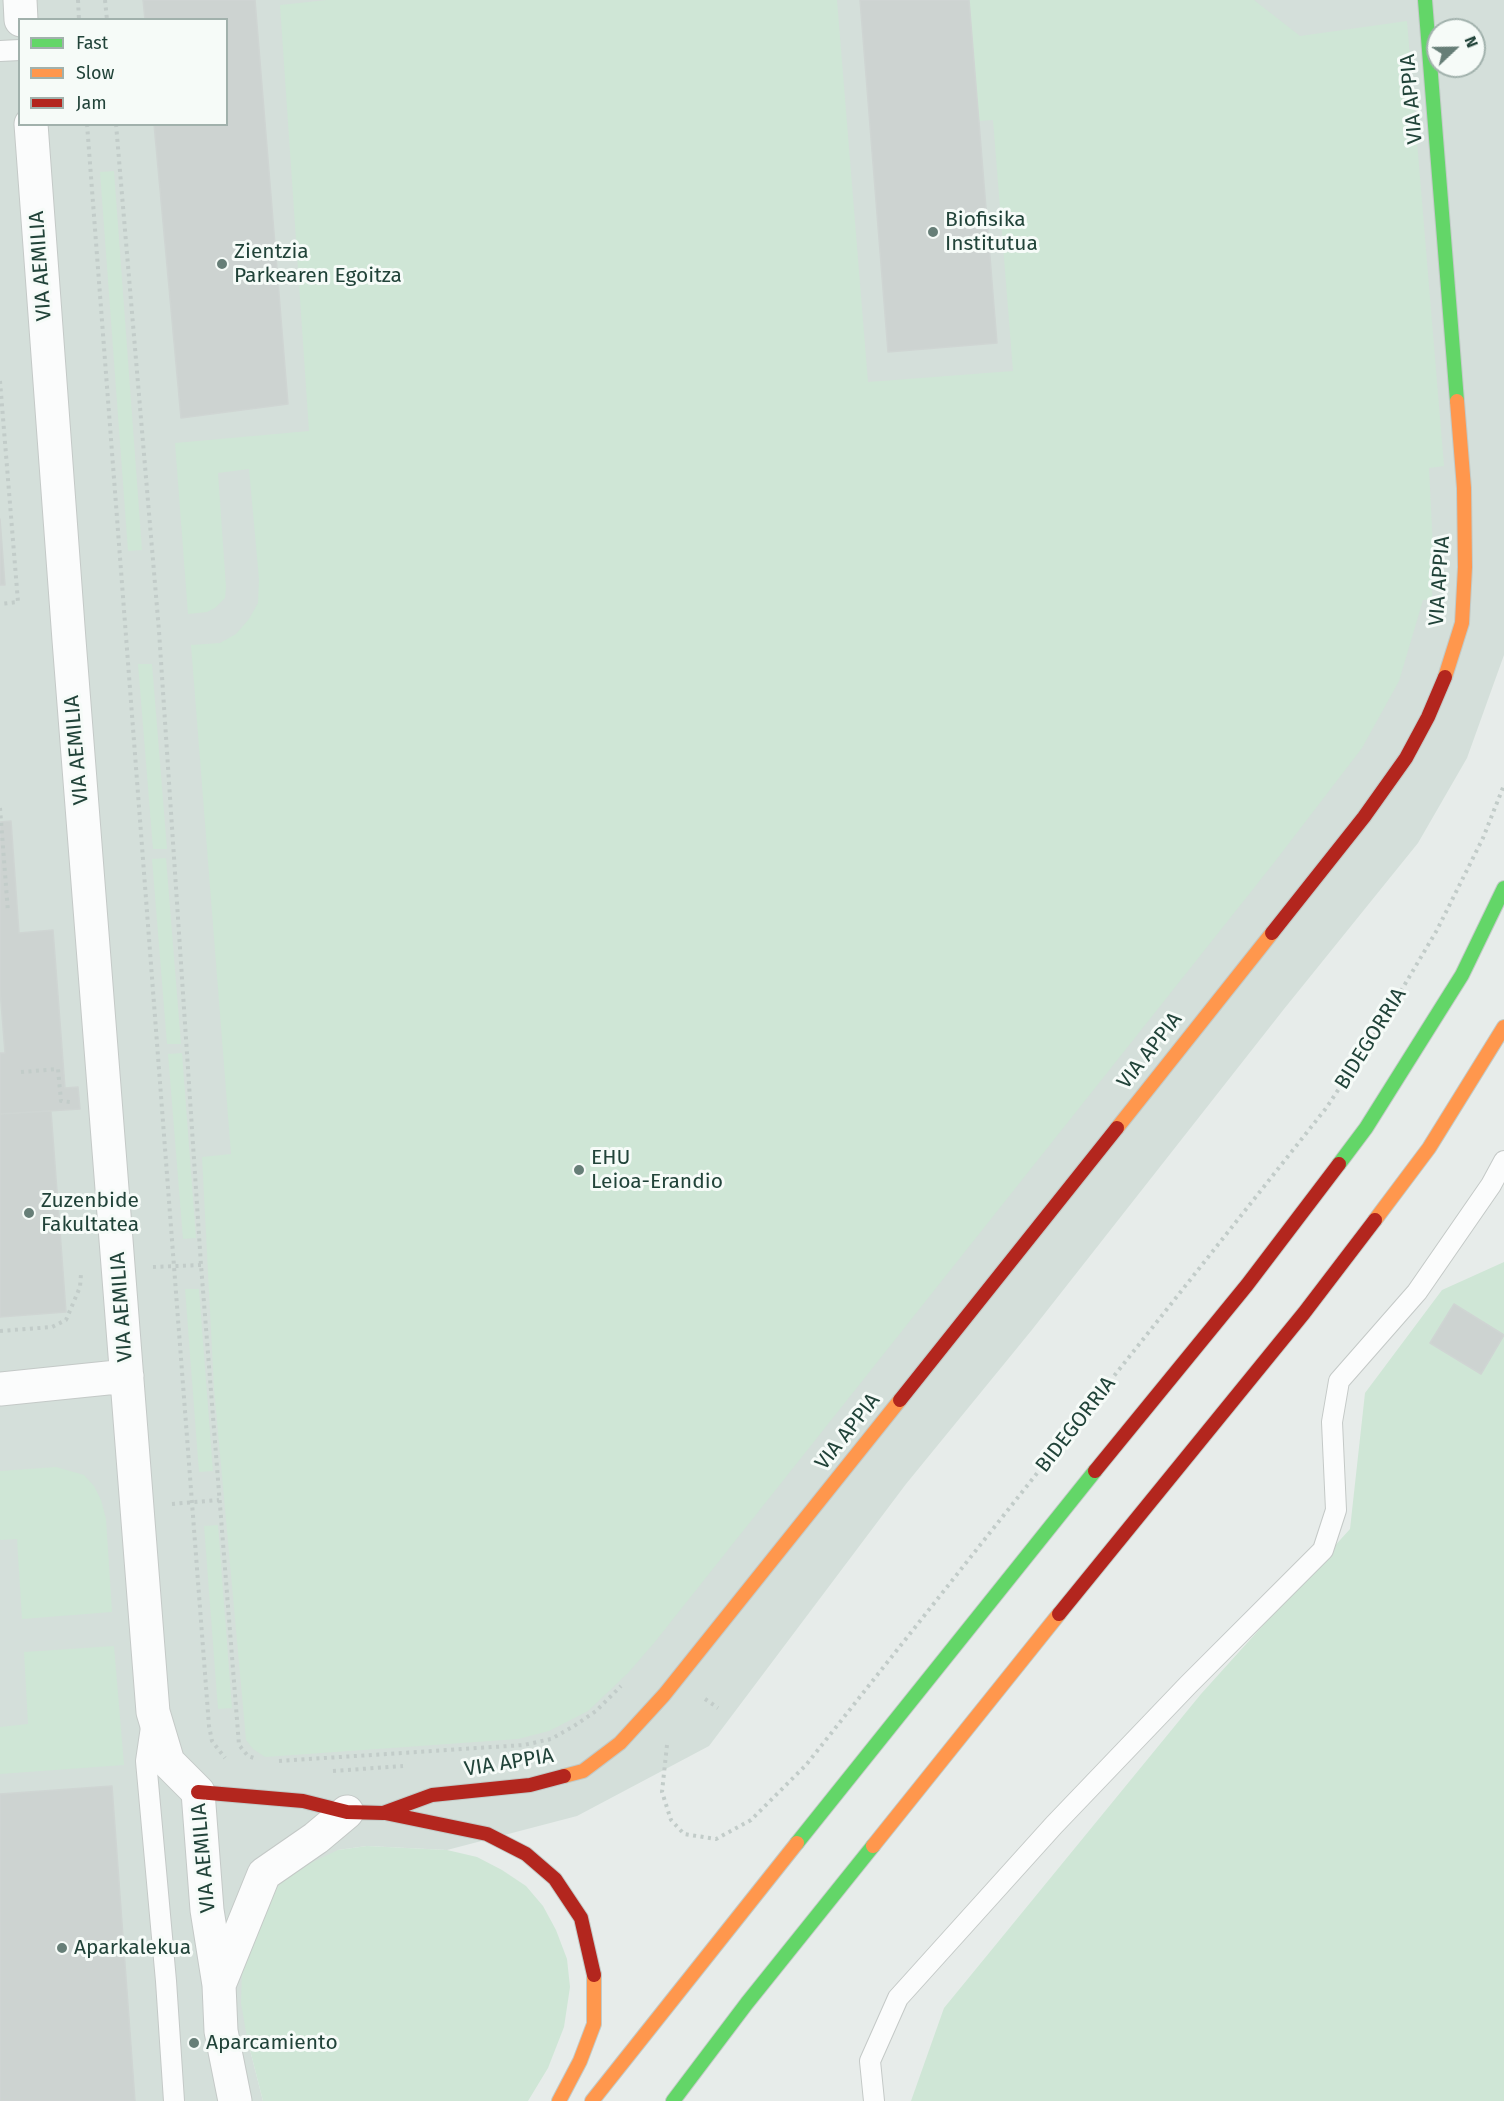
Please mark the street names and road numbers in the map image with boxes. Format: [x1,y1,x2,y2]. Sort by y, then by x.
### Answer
street label: VIA APPIA [1396,53,1428,145]
street label: VIA AEMILIA [25,210,57,322]
street label: VIA APPIA [1424,535,1456,627]
street label: VIA AEMILIA [60,694,94,806]
street label: BIDEGORRIA [1330,984,1412,1094]
street label: VIA APPIA [1112,1008,1188,1094]
street label: VIA AEMILIA [106,1251,138,1363]
street label: BIDEGORRIA [1031,1372,1121,1478]
street label: VIA APPIA [810,1389,886,1475]
street label: VIA APPIA [463,1744,555,1782]
street label: VIA AEMILIA [187,1802,221,1914]

